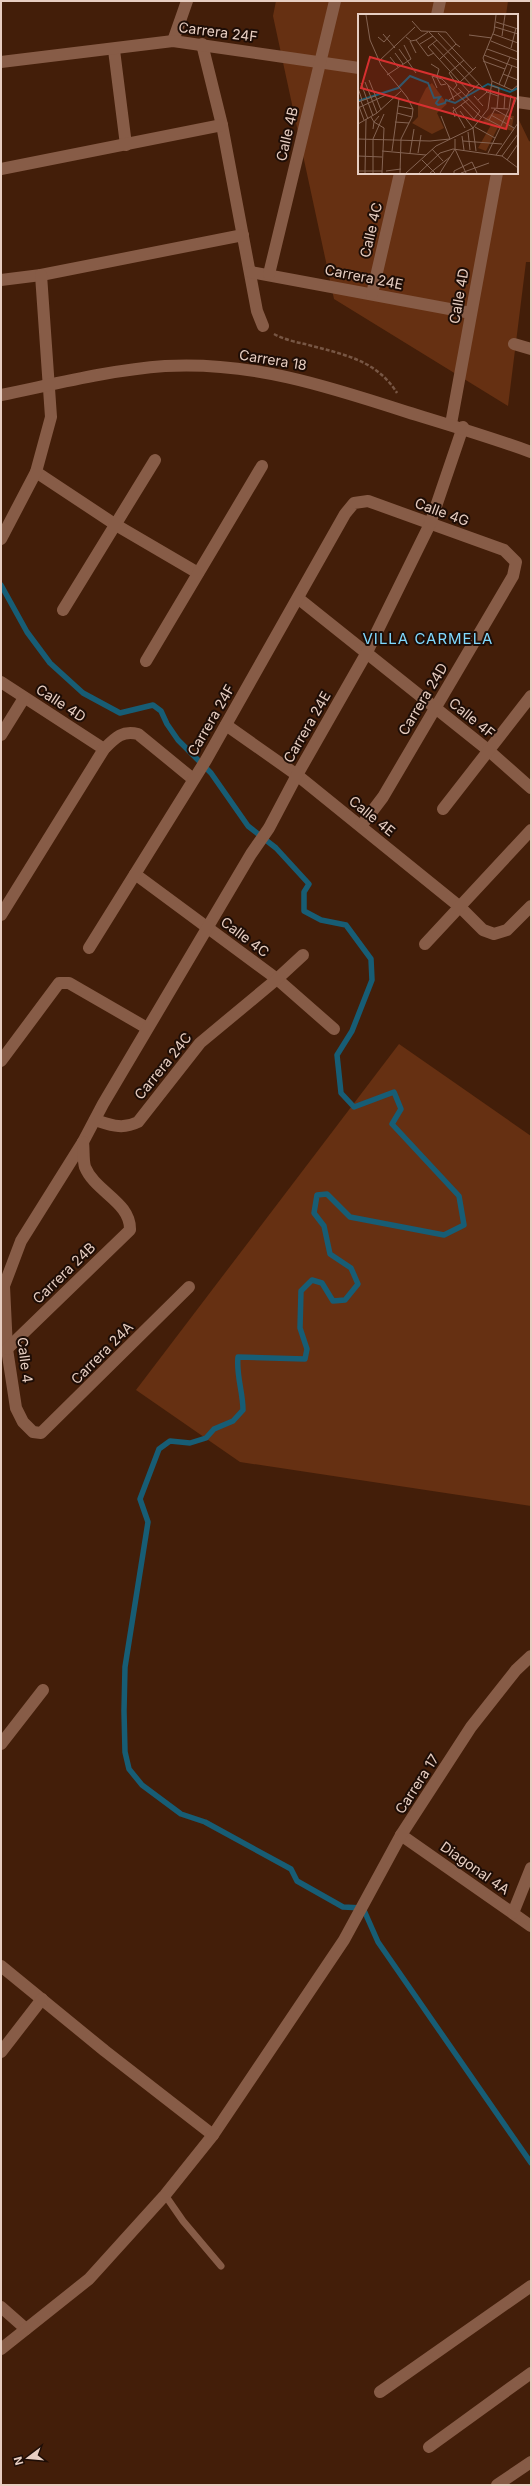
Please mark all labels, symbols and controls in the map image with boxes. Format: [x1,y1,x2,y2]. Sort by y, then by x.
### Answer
inset map [358,14,518,174]
street label: Carrera 24F [178,18,259,45]
street label: Calle 4B [272,105,301,163]
street label: Calle 4C [356,201,385,259]
street label: Carrera 24E [323,261,405,292]
street label: Calle 4D [445,267,472,325]
street label: Carrera 18 [238,346,308,373]
street label: Calle 4G [413,494,472,529]
district label: VILLA CARMELA [363,629,493,648]
street label: Carrera 24D [394,660,451,738]
street label: Calle 4D [33,680,89,725]
street label: Carrera 24F [183,681,238,758]
street label: Carrera 24E [279,688,334,765]
street label: Calle 4F [446,694,499,741]
street label: Calle 4E [346,792,399,839]
street label: Calle 4C [218,913,273,960]
street label: Carrera 24C [130,1029,195,1103]
street label: Carrera 24B [29,1239,98,1307]
street label: Carrera 24A [67,1318,136,1387]
street label: Calle 4 [14,1336,37,1384]
street label: Carrera 17 [391,1751,442,1817]
street label: Diagonal 4A [437,1838,513,1898]
north arrow [8,2438,48,2478]
text: N [11,2455,26,2467]

